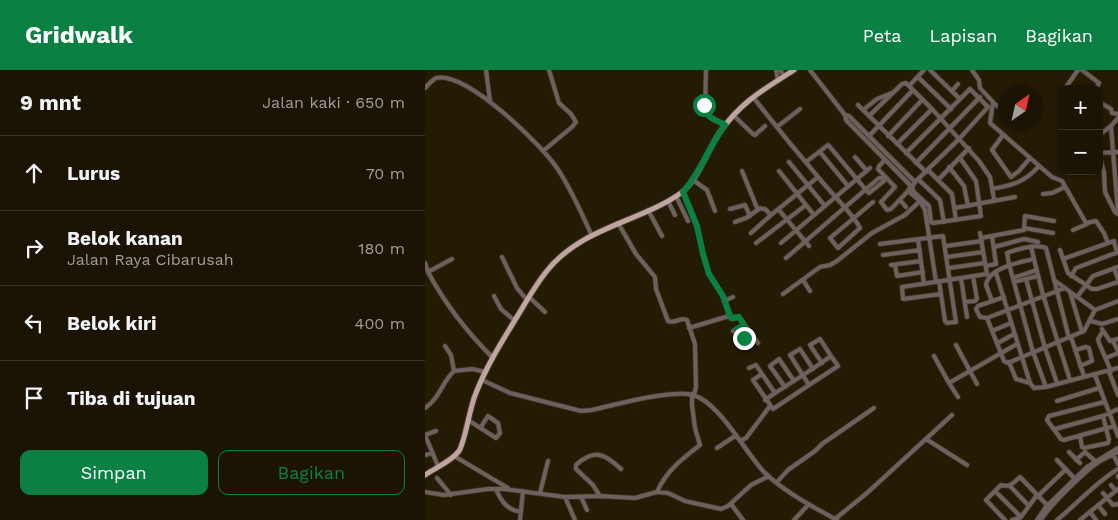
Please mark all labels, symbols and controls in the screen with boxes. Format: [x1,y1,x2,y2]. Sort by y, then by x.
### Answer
text: Gridwalk [25,21,133,49]
text: Peta [863,25,901,46]
text: Lapisan [929,25,997,46]
text: Bagikan [1025,25,1093,46]
north arrow [998,85,1043,130]
map controls [1058,85,1103,175]
button: + [1058,85,1103,130]
text: 9 mnt [20,90,81,115]
text: Jalan kaki · 650 m [262,93,405,112]
route start [693,94,716,117]
button: − [1058,130,1103,175]
icon: ahead [20,159,48,187]
text: Lurus [67,162,120,185]
text: 70 m [366,164,405,183]
text: Belok kanan [67,227,183,250]
icon: right [20,234,48,262]
text: 180 m [358,239,405,258]
text: Jalan Raya Cibarusah [67,250,234,269]
icon: left [20,309,48,337]
text: Belok kiri [67,312,157,335]
text: 400 m [355,314,405,333]
route end [733,327,756,350]
icon: arrive [20,384,48,412]
text: Tiba di tujuan [67,387,196,410]
button: Simpan [20,450,208,495]
button: Bagikan [218,450,405,495]

